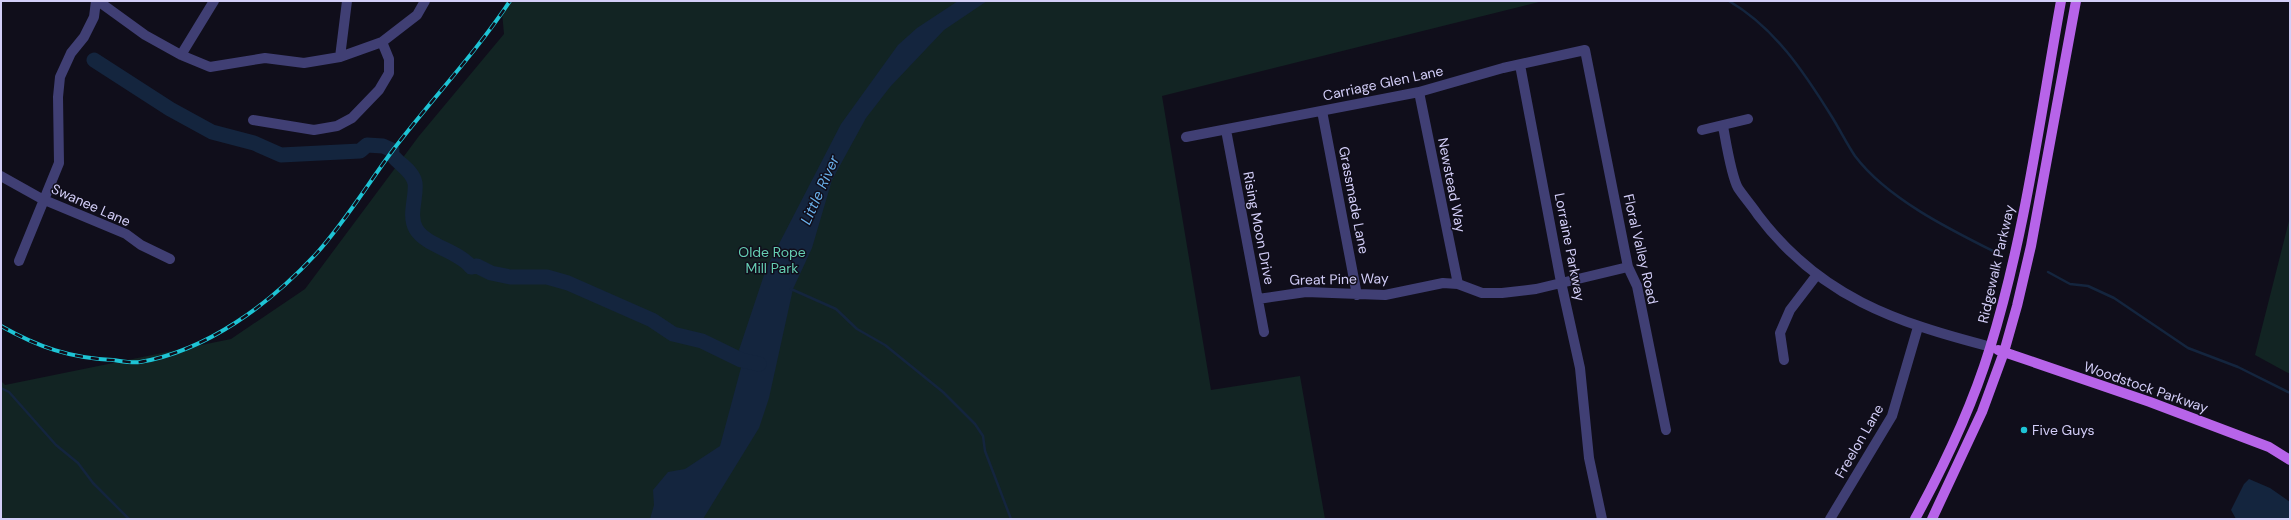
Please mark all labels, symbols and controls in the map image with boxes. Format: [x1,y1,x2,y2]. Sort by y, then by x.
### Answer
street label: Carriage Glen Lane [1321,61,1445,105]
street label: Newstead Way [1434,136,1470,234]
street label: Grassmade Lane [1335,145,1373,255]
water label: Little River [796,152,844,228]
street label: Rising Moon Drive [1239,170,1279,286]
street label: Swanee Lane [49,180,133,230]
street label: Lorraine Parkway [1551,191,1589,303]
street label: Floral Valley Road [1620,192,1662,306]
street label: Ridgewalk Parkway [1974,203,2018,325]
park label: Olde Rope Mill Park [738,243,806,277]
street label: Great Pine Way [1289,269,1389,289]
street label: Woodstock Parkway [2081,357,2211,417]
street label: Freelon Lane [1831,401,1887,481]
place label: Five Guys [2032,421,2095,439]
marker: Five Guys [2019,425,2029,435]

